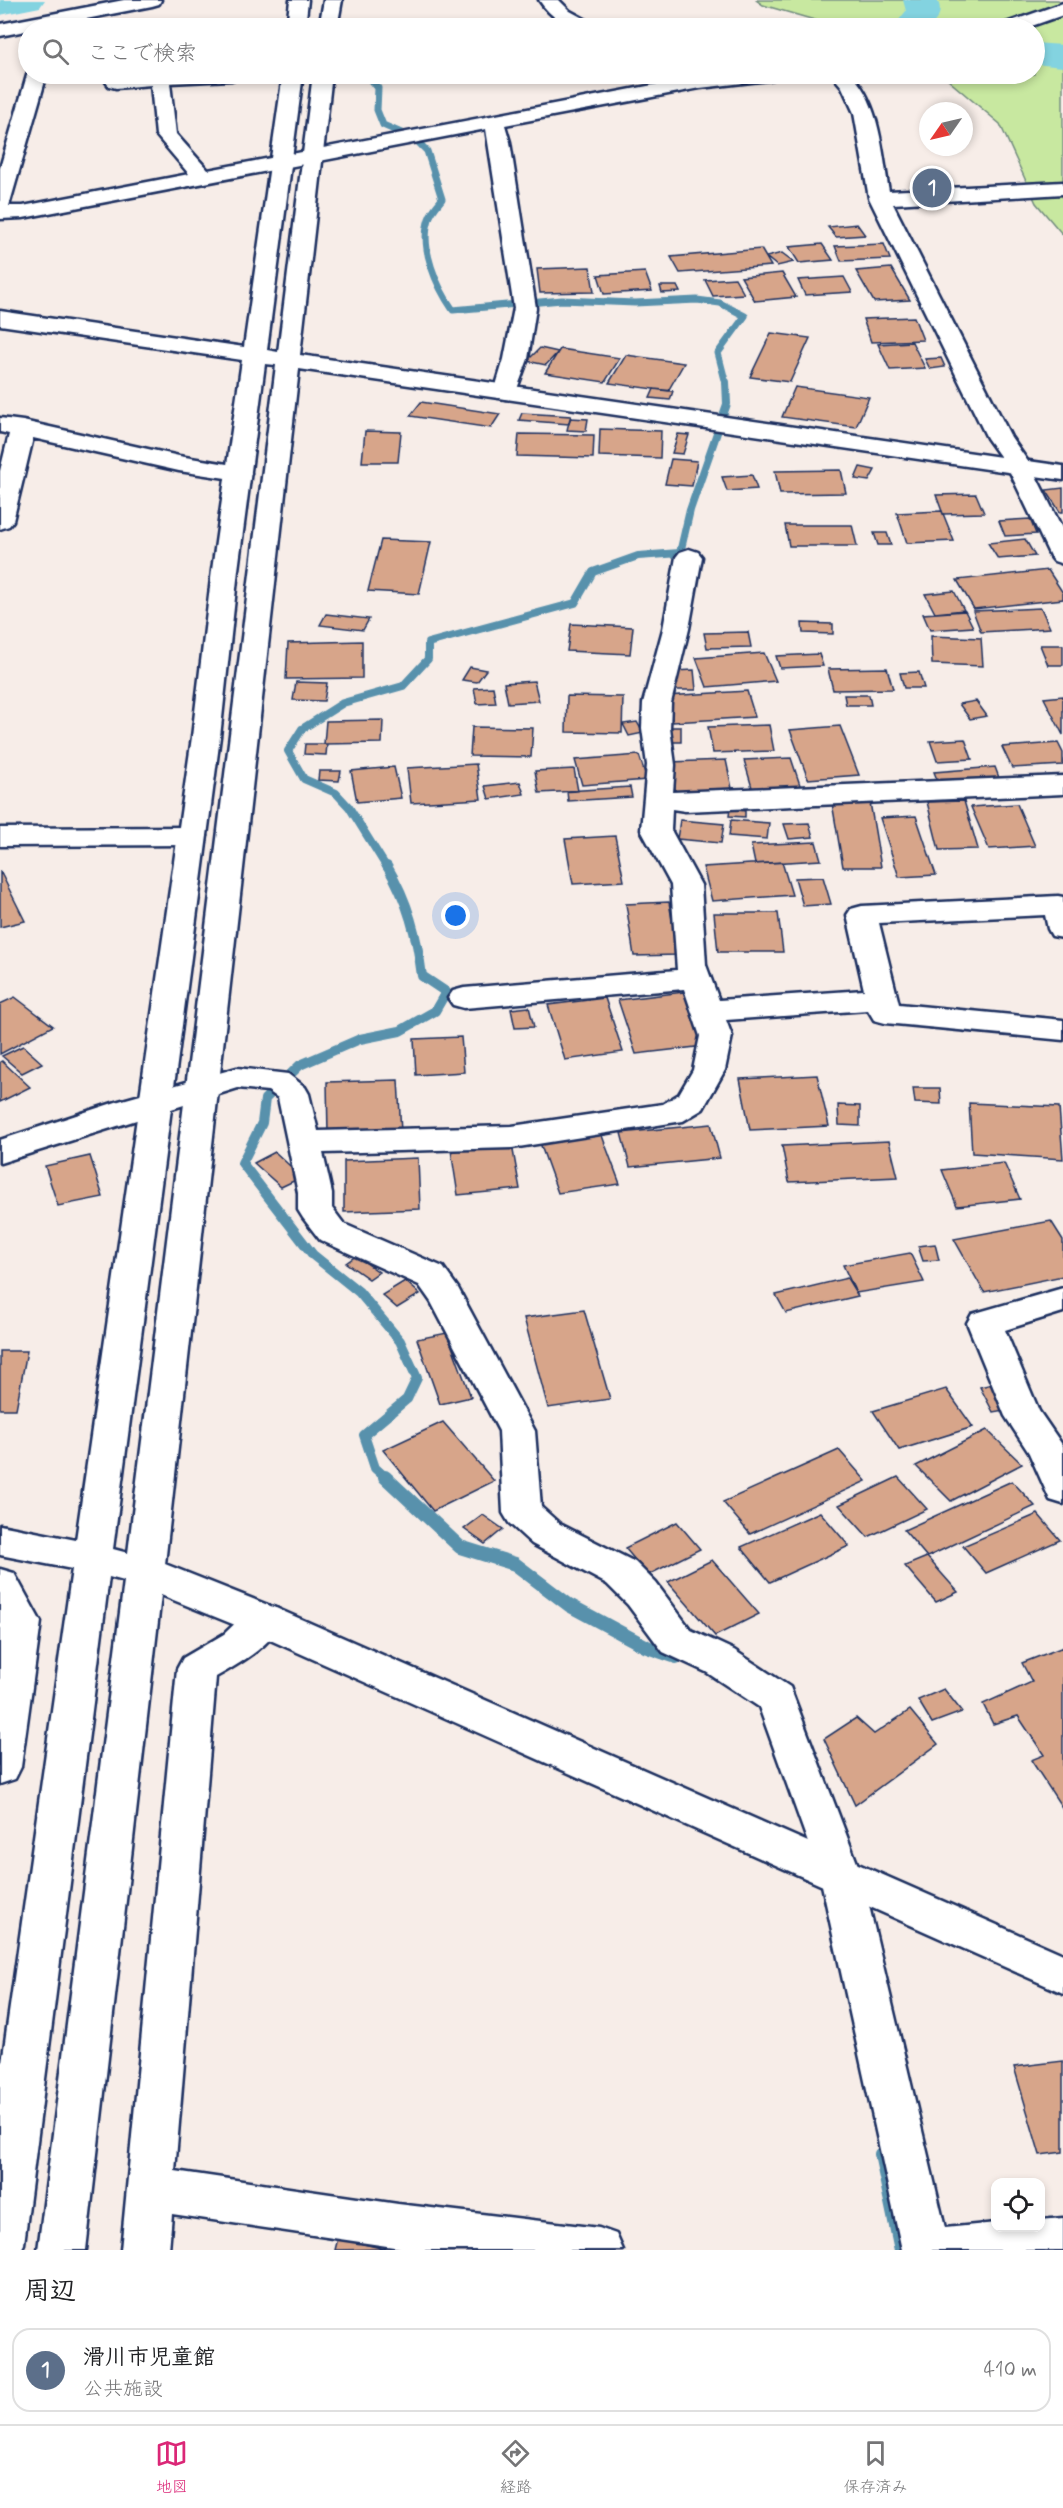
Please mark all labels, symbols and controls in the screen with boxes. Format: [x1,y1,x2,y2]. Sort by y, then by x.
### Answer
search box [18,18,1045,84]
icon: search [39,35,72,68]
text: ここで検索 [87,40,197,68]
north arrow [919,102,973,156]
pin: 1 [912,166,952,210]
your location [441,901,470,930]
map controls [991,2178,1045,2232]
button: locate [991,2178,1045,2232]
text: 周辺 [24,2275,76,2309]
text: 滑川市児童館 [83,2344,215,2372]
text: 1 [41,2357,50,2384]
text: 410 m [983,2357,1037,2384]
text: 公共施設 [83,2376,163,2403]
tab: 地図 [155,2437,188,2498]
tab: 経路 [499,2437,532,2498]
tab: 保存済み [843,2437,907,2498]

